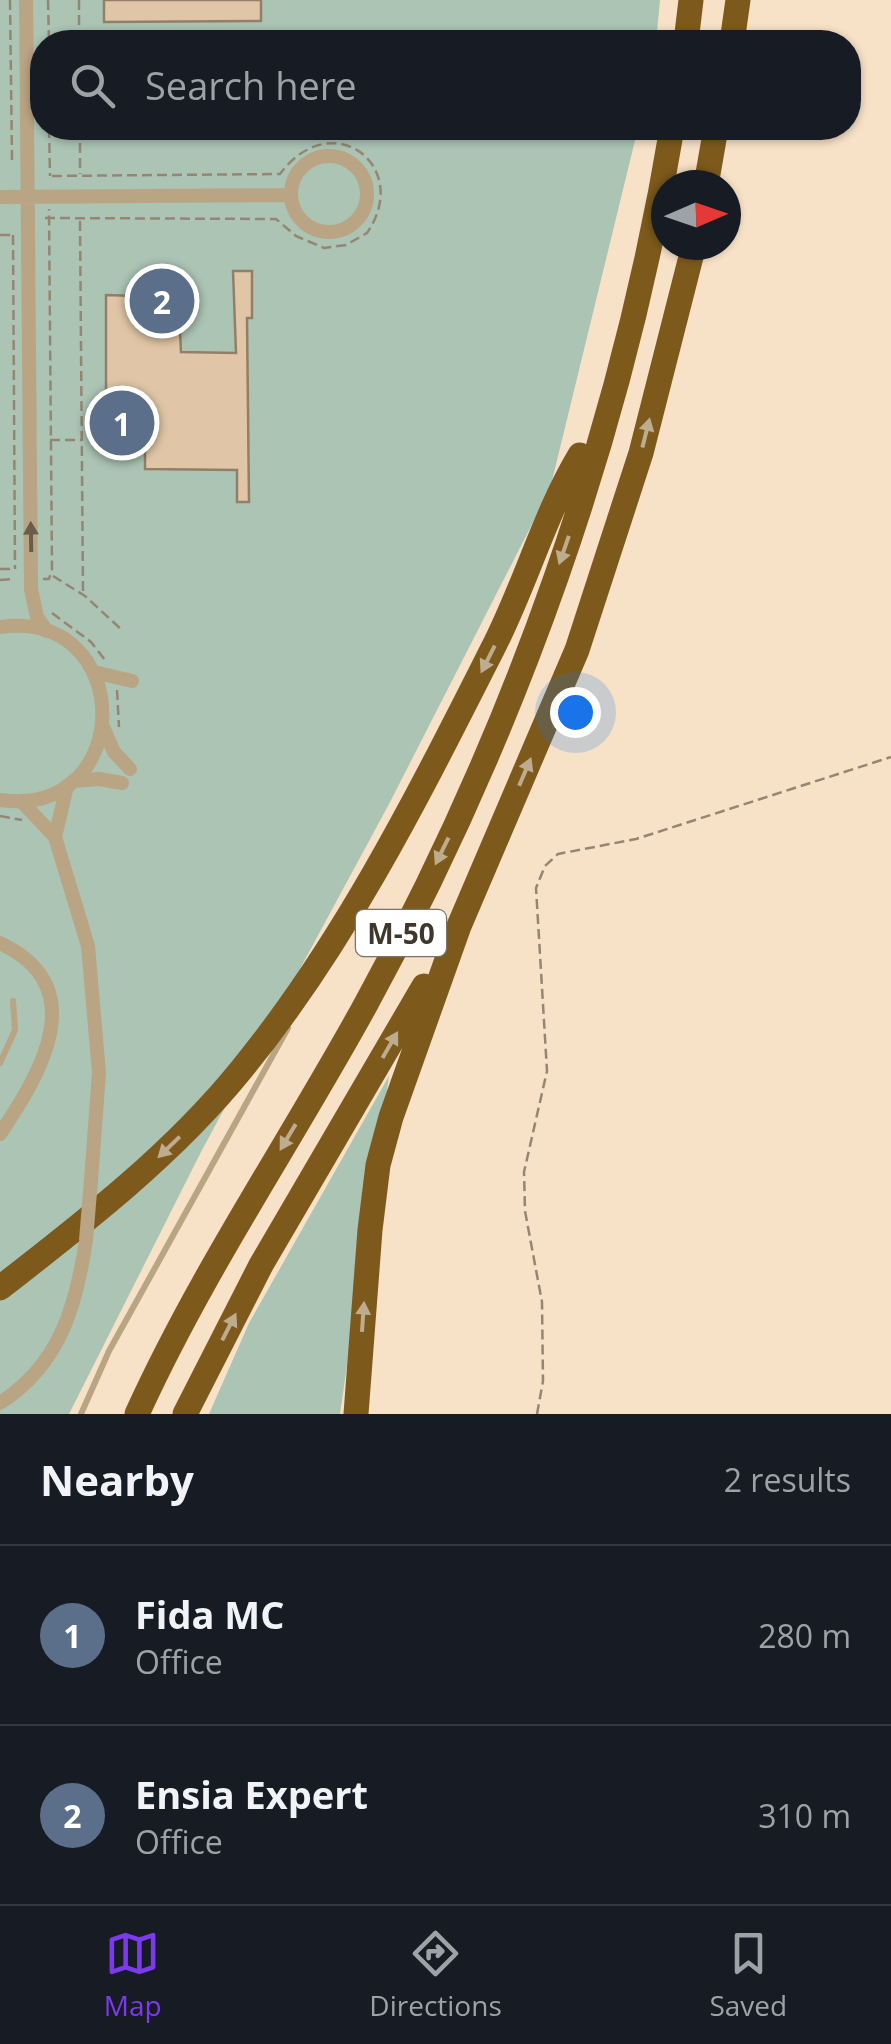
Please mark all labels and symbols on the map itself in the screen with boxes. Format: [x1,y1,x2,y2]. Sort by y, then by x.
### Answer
north arrow [651,170,741,260]
pin: 2 [130,264,194,338]
pin: 1 [90,386,154,460]
one-way arrow [639,417,655,448]
one-way arrow [23,521,39,553]
one-way arrow [556,535,571,565]
one-way arrow [480,645,497,674]
your location [550,687,601,738]
one-way arrow [517,757,533,787]
one-way arrow [434,837,451,866]
road number: M-50 [356,910,446,956]
one-way arrow [381,1030,398,1059]
one-way arrow [280,1123,297,1151]
one-way arrow [157,1134,181,1158]
one-way arrow [356,1300,372,1332]
one-way arrow [220,1313,237,1342]

